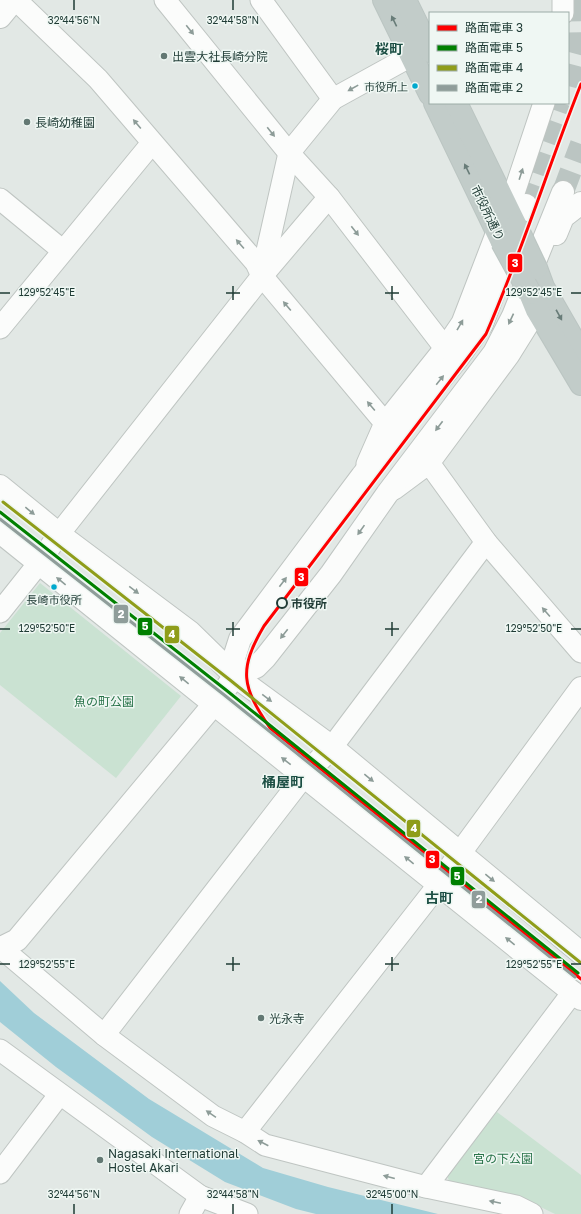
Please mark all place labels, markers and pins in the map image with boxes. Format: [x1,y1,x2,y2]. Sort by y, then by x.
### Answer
place label: 出雲大社長崎分院 [172,49,268,64]
marker: 出雲大社長崎分院 [159,51,169,61]
place label: 市役所上 [364,80,408,93]
marker: 市役所上 [410,81,420,91]
place label: 長崎幼稚園 [35,115,95,130]
marker: 長崎幼稚園 [22,117,32,127]
marker: 長崎市役所 [49,582,59,592]
place label: 長崎市役所 [27,593,82,606]
place label: 市役所 [291,596,327,611]
marker: 市役所 [276,597,288,609]
place label: 光永寺 [269,1011,305,1026]
marker: 光永寺 [256,1013,266,1023]
place label: Nagasaki International Hostel Akari [108,1146,239,1175]
marker: Nagasaki International Hostel Akari [95,1155,105,1165]

